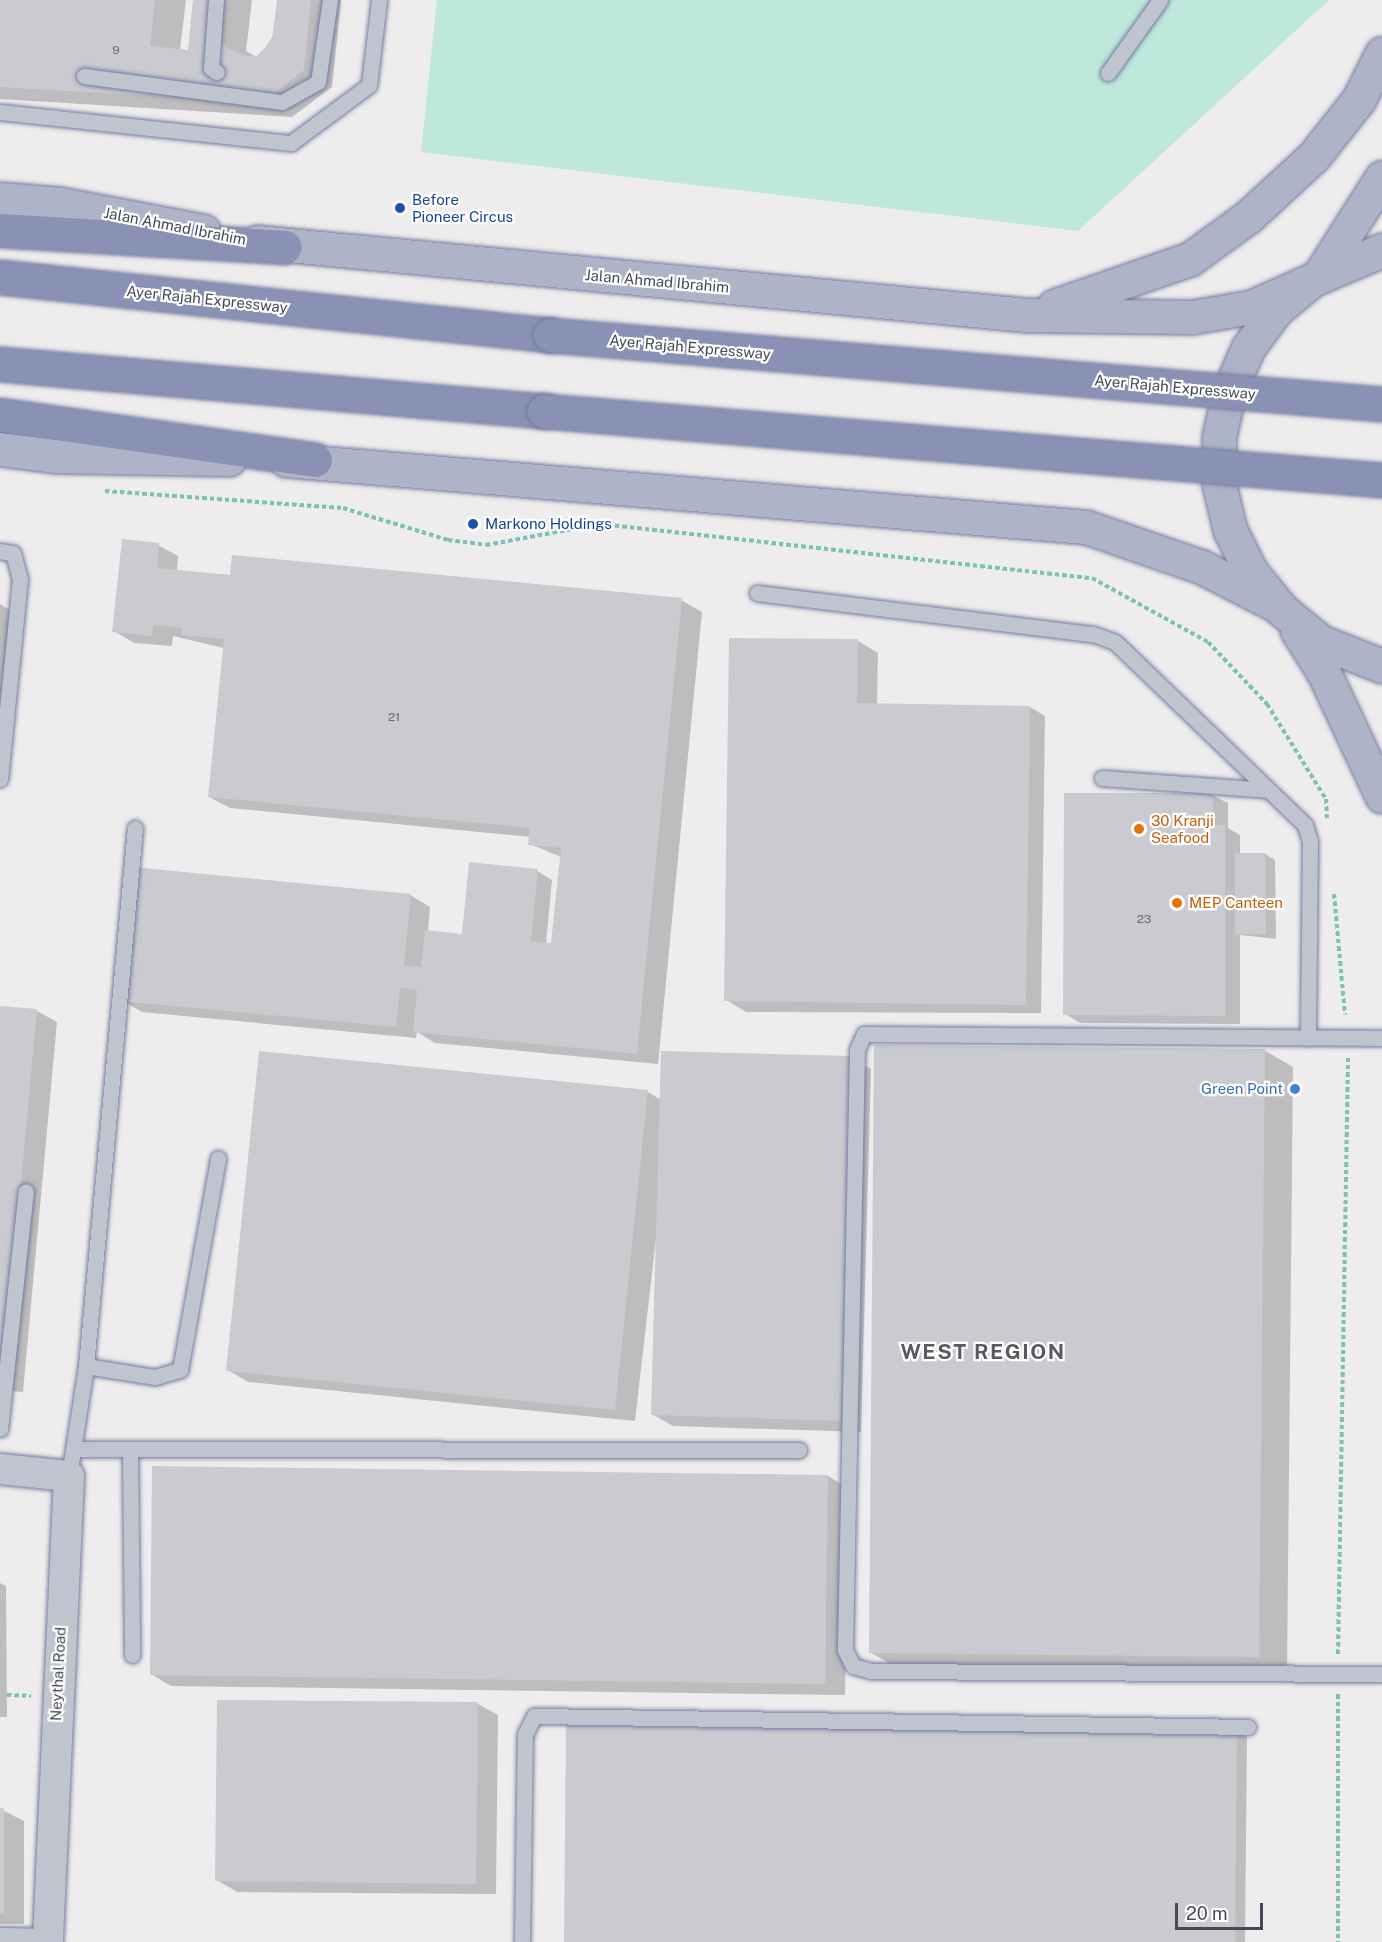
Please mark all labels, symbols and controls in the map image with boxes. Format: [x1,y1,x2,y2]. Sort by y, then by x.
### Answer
house number: 9 [112,44,120,58]
place label: Before Pioneer Circus [412,190,513,225]
marker: Before Pioneer Circus [393,201,407,215]
street label: Jalan Ahmad Ibrahim [102,203,248,249]
street label: Jalan Ahmad Ibrahim [584,266,730,296]
street label: Ayer Rajah Expressway [126,282,288,316]
street label: Ayer Rajah Expressway [609,331,771,363]
street label: Ayer Rajah Expressway [1094,371,1256,403]
place label: Markono Holdings [485,515,612,533]
marker: Markono Holdings [466,517,480,531]
house number: 21 [388,711,400,725]
place label: 30 Kranji Seafood [1151,811,1214,846]
marker: 30 Kranji Seafood [1132,822,1146,836]
place label: MEP Canteen [1189,894,1283,912]
marker: MEP Canteen [1170,896,1184,910]
house number: 23 [1137,913,1151,927]
place label: Green Point [1201,1080,1283,1098]
marker: Green Point [1288,1082,1302,1096]
district label: WEST REGION [900,1339,1066,1365]
street label: Neythal Road [47,1627,69,1721]
scale bar [1178,1891,1266,1929]
text: 20 m [1186,1903,1228,1924]

